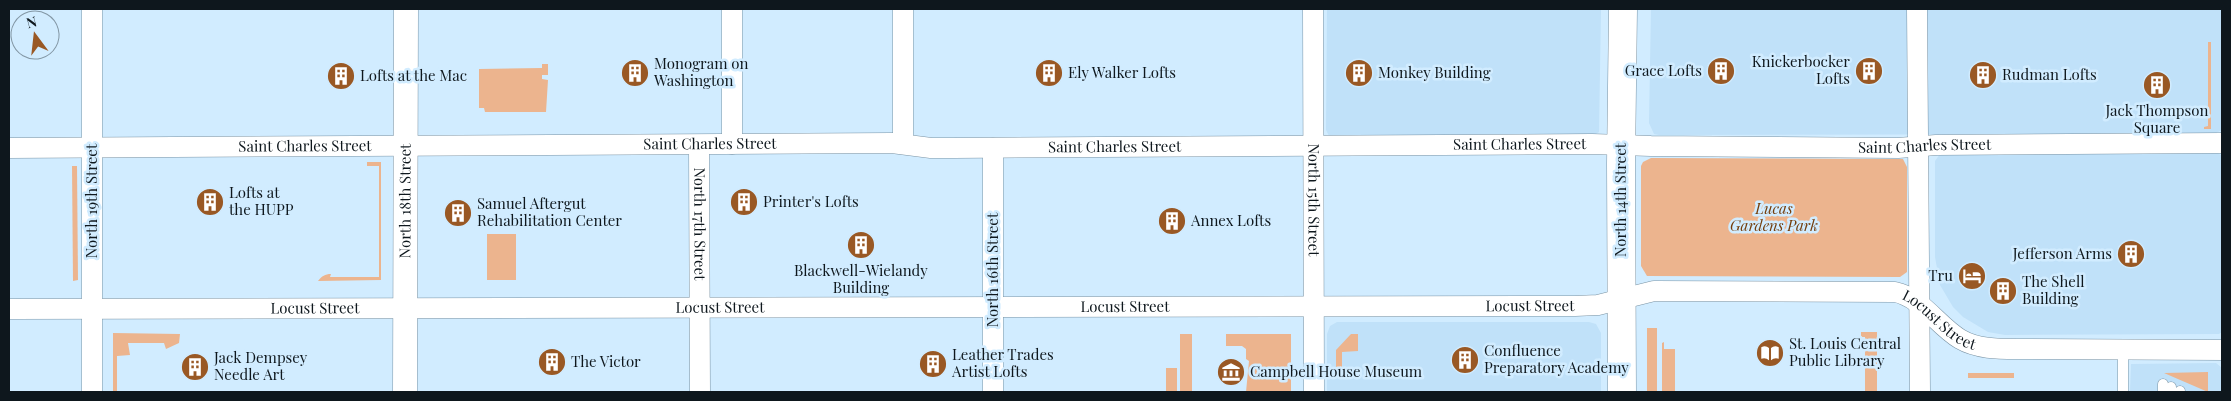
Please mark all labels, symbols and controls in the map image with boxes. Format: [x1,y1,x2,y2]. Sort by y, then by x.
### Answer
north arrow [10,10,60,60]
text: N [24,11,39,32]
place label: Knickerbocker Lofts [1752,51,1850,88]
place label: Monogram on Washington [653,53,749,90]
building icon: Grace Lofts [1706,56,1736,86]
building icon: Knickerbocker Lofts [1854,56,1884,86]
building icon: Monogram on Washington [620,58,650,88]
building icon: Ely Walker Lofts [1034,58,1064,88]
building icon: Monkey Building [1344,58,1374,88]
place label: Grace Lofts [1625,60,1702,80]
building icon: Rudman Lofts [1968,60,1998,90]
building icon: Lofts at the Mac [326,61,356,91]
place label: Ely Walker Lofts [1068,62,1176,82]
place label: Monkey Building [1378,62,1491,82]
place label: Rudman Lofts [2002,64,2097,84]
place label: Lofts at the Mac [360,65,467,85]
building icon: Jack Thompson Square [2142,70,2172,100]
place label: Jack Thompson Square [2105,100,2209,137]
street label: Saint Charles Street [643,133,777,153]
street label: Saint Charles Street [1453,133,1587,154]
street label: Saint Charles Street [1858,134,1992,157]
street label: Saint Charles Street [238,135,372,156]
street label: Saint Charles Street [1048,136,1182,156]
street label: North 14th Street [1610,142,1630,257]
street label: North 19th Street [81,143,101,258]
street label: North 18th Street [394,143,415,258]
street label: North 15th Street [1304,143,1325,257]
street label: North 17th Street [690,167,711,281]
place label: Lofts at the HUPP [229,182,294,219]
building icon: Lofts at the HUPP [195,187,225,217]
building icon: Printer's Lofts [729,187,759,217]
place label: Printer's Lofts [763,191,859,211]
place label: Samuel Aftergut Rehabilitation Center [477,193,622,230]
building icon: Samuel Aftergut Rehabilitation Center [443,198,473,228]
park label: Lucas Gardens Park [1730,198,1818,235]
building icon: Annex Lofts [1157,206,1187,236]
place label: Annex Lofts [1190,210,1271,230]
street label: North 16th Street [982,212,1002,327]
building icon: Blackwell-Wielandy Building [846,230,876,260]
building icon: Jefferson Arms [2116,239,2146,269]
place label: Jefferson Arms [2012,243,2112,263]
place label: Blackwell-Wielandy Building [794,260,928,297]
hotel icon: Tru [1957,261,1987,291]
place label: Tru [1928,265,1953,285]
place label: The Shell Building [2022,271,2084,308]
building icon: The Shell Building [1988,276,2018,306]
street label: Locust Street [1899,285,1979,354]
street label: Locust Street [1486,295,1575,315]
street label: Locust Street [1081,296,1170,316]
street label: Locust Street [271,297,360,317]
street label: Locust Street [676,297,765,317]
place label: St. Louis Central Public Library [1789,333,1901,370]
library icon: St. Louis Central Public Library [1755,338,1785,368]
place label: Confluence Preparatory Academy [1484,340,1629,377]
place label: Leather Trades Artist Lofts [951,344,1054,381]
building icon: Confluence Preparatory Academy [1450,345,1480,375]
place label: Jack Dempsey Needle Art [213,347,308,384]
building icon: The Victor [537,347,567,377]
building icon: Leather Trades Artist Lofts [918,349,948,379]
place label: The Victor [571,351,641,371]
building icon: Jack Dempsey Needle Art [180,352,210,382]
museum icon: Campbell House Museum [1216,357,1246,387]
place label: Campbell House Museum [1250,361,1423,381]

